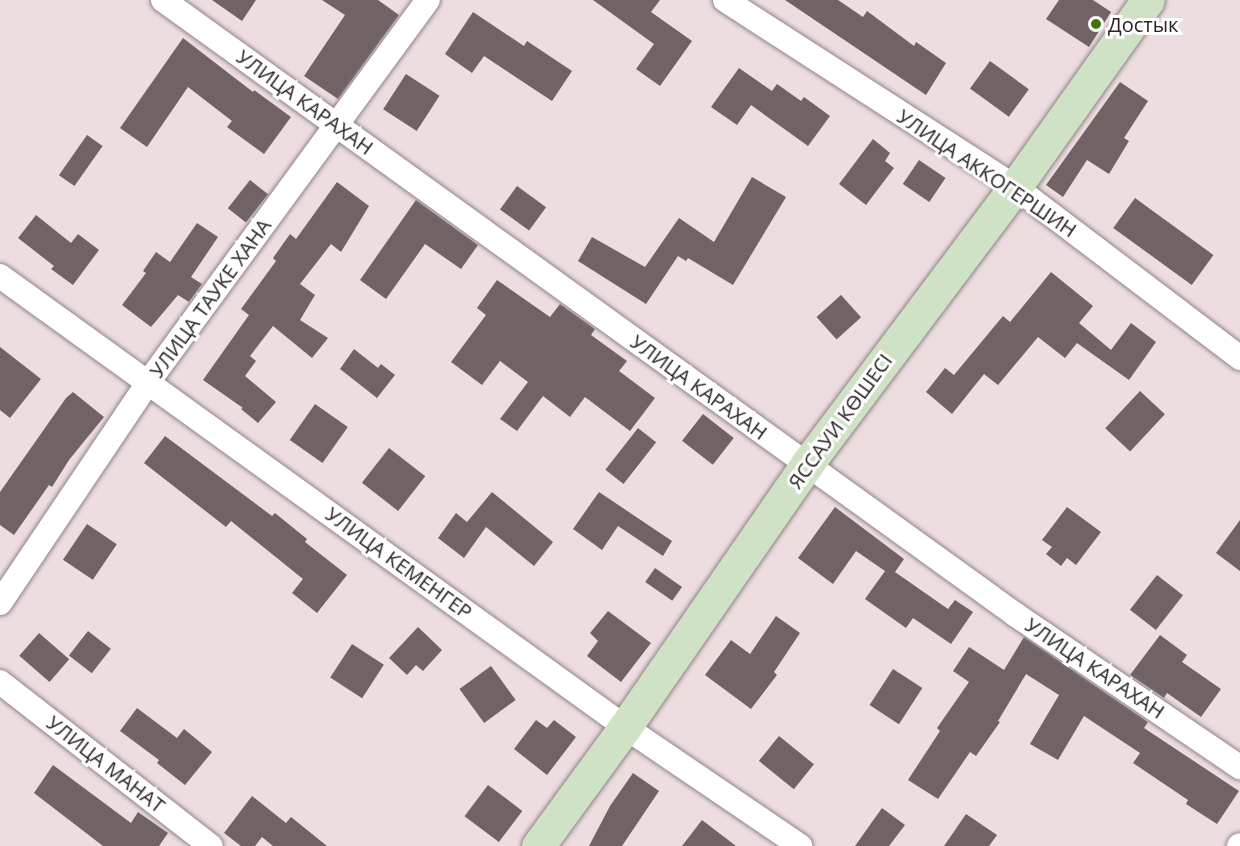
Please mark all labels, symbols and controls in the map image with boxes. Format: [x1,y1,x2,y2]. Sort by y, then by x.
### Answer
place label: Достык [1108,12,1178,36]
marker: Достык [1089,17,1103,31]
street label: УЛИЦА КАРАХАН [232,44,378,160]
street label: УЛИЦА АККОГЕРШИН [893,104,1081,242]
street label: УЛИЦА ТАУКЕ ХАНА [144,214,276,382]
street label: УЛИЦА КАРАХАН [626,329,772,445]
street label: ЯССАУИ КӨШЕСІ [783,349,897,493]
street label: УЛИЦА КЕМЕНГЕР [321,502,477,624]
street label: УЛИЦА КАРАХАН [1021,613,1169,723]
street label: УЛИЦА МАНАТ [42,710,170,818]

